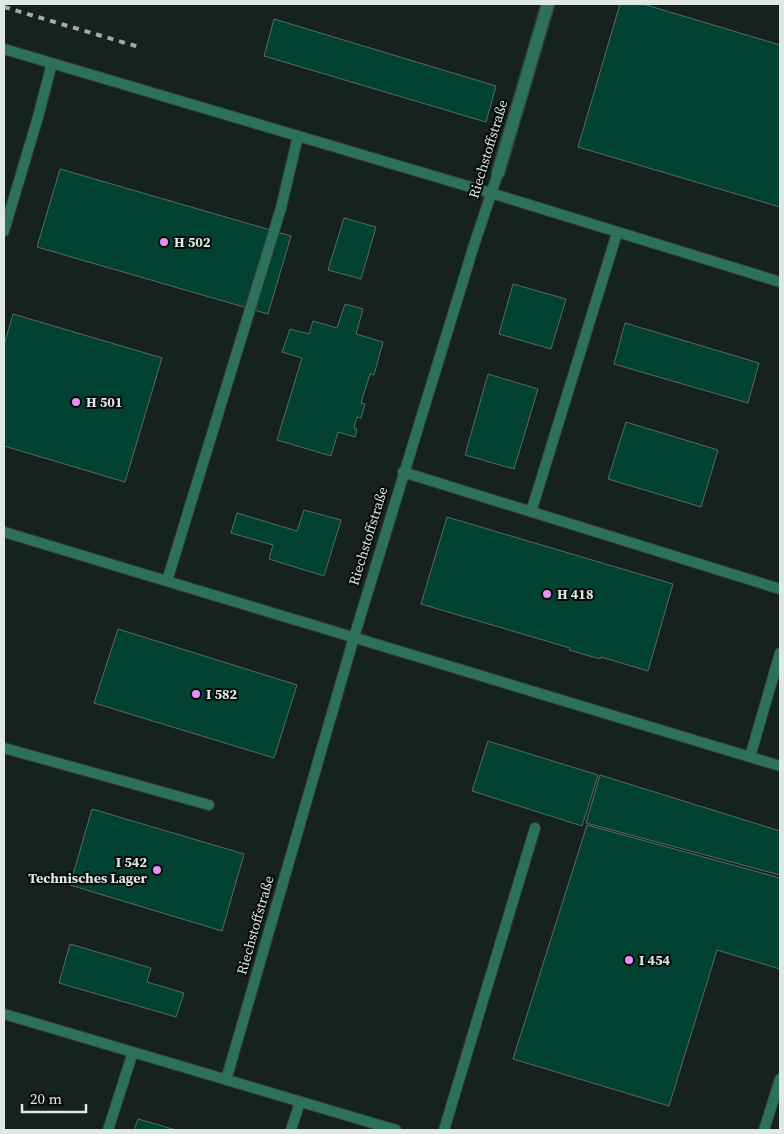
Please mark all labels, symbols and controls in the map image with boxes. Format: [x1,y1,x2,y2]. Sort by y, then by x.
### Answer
street label: Riechstoffstraße [464,97,512,201]
place label: H 502 [174,232,211,252]
marker: H 502 [158,236,170,248]
place label: H 501 [86,392,122,412]
marker: H 501 [70,396,82,408]
street label: Riechstoffstraße [344,484,392,588]
place label: H 418 [557,584,593,604]
marker: H 418 [541,588,553,600]
place label: I 582 [206,684,238,704]
marker: I 582 [190,688,202,700]
place label: I 542 Technisches Lager [28,852,147,888]
marker: I 542 Technisches Lager [151,864,163,876]
street label: Riechstoffstraße [231,873,279,977]
place label: I 454 [639,950,671,970]
marker: I 454 [623,954,635,966]
scale bar [22,1082,86,1114]
text: 20 m [30,1088,62,1109]

